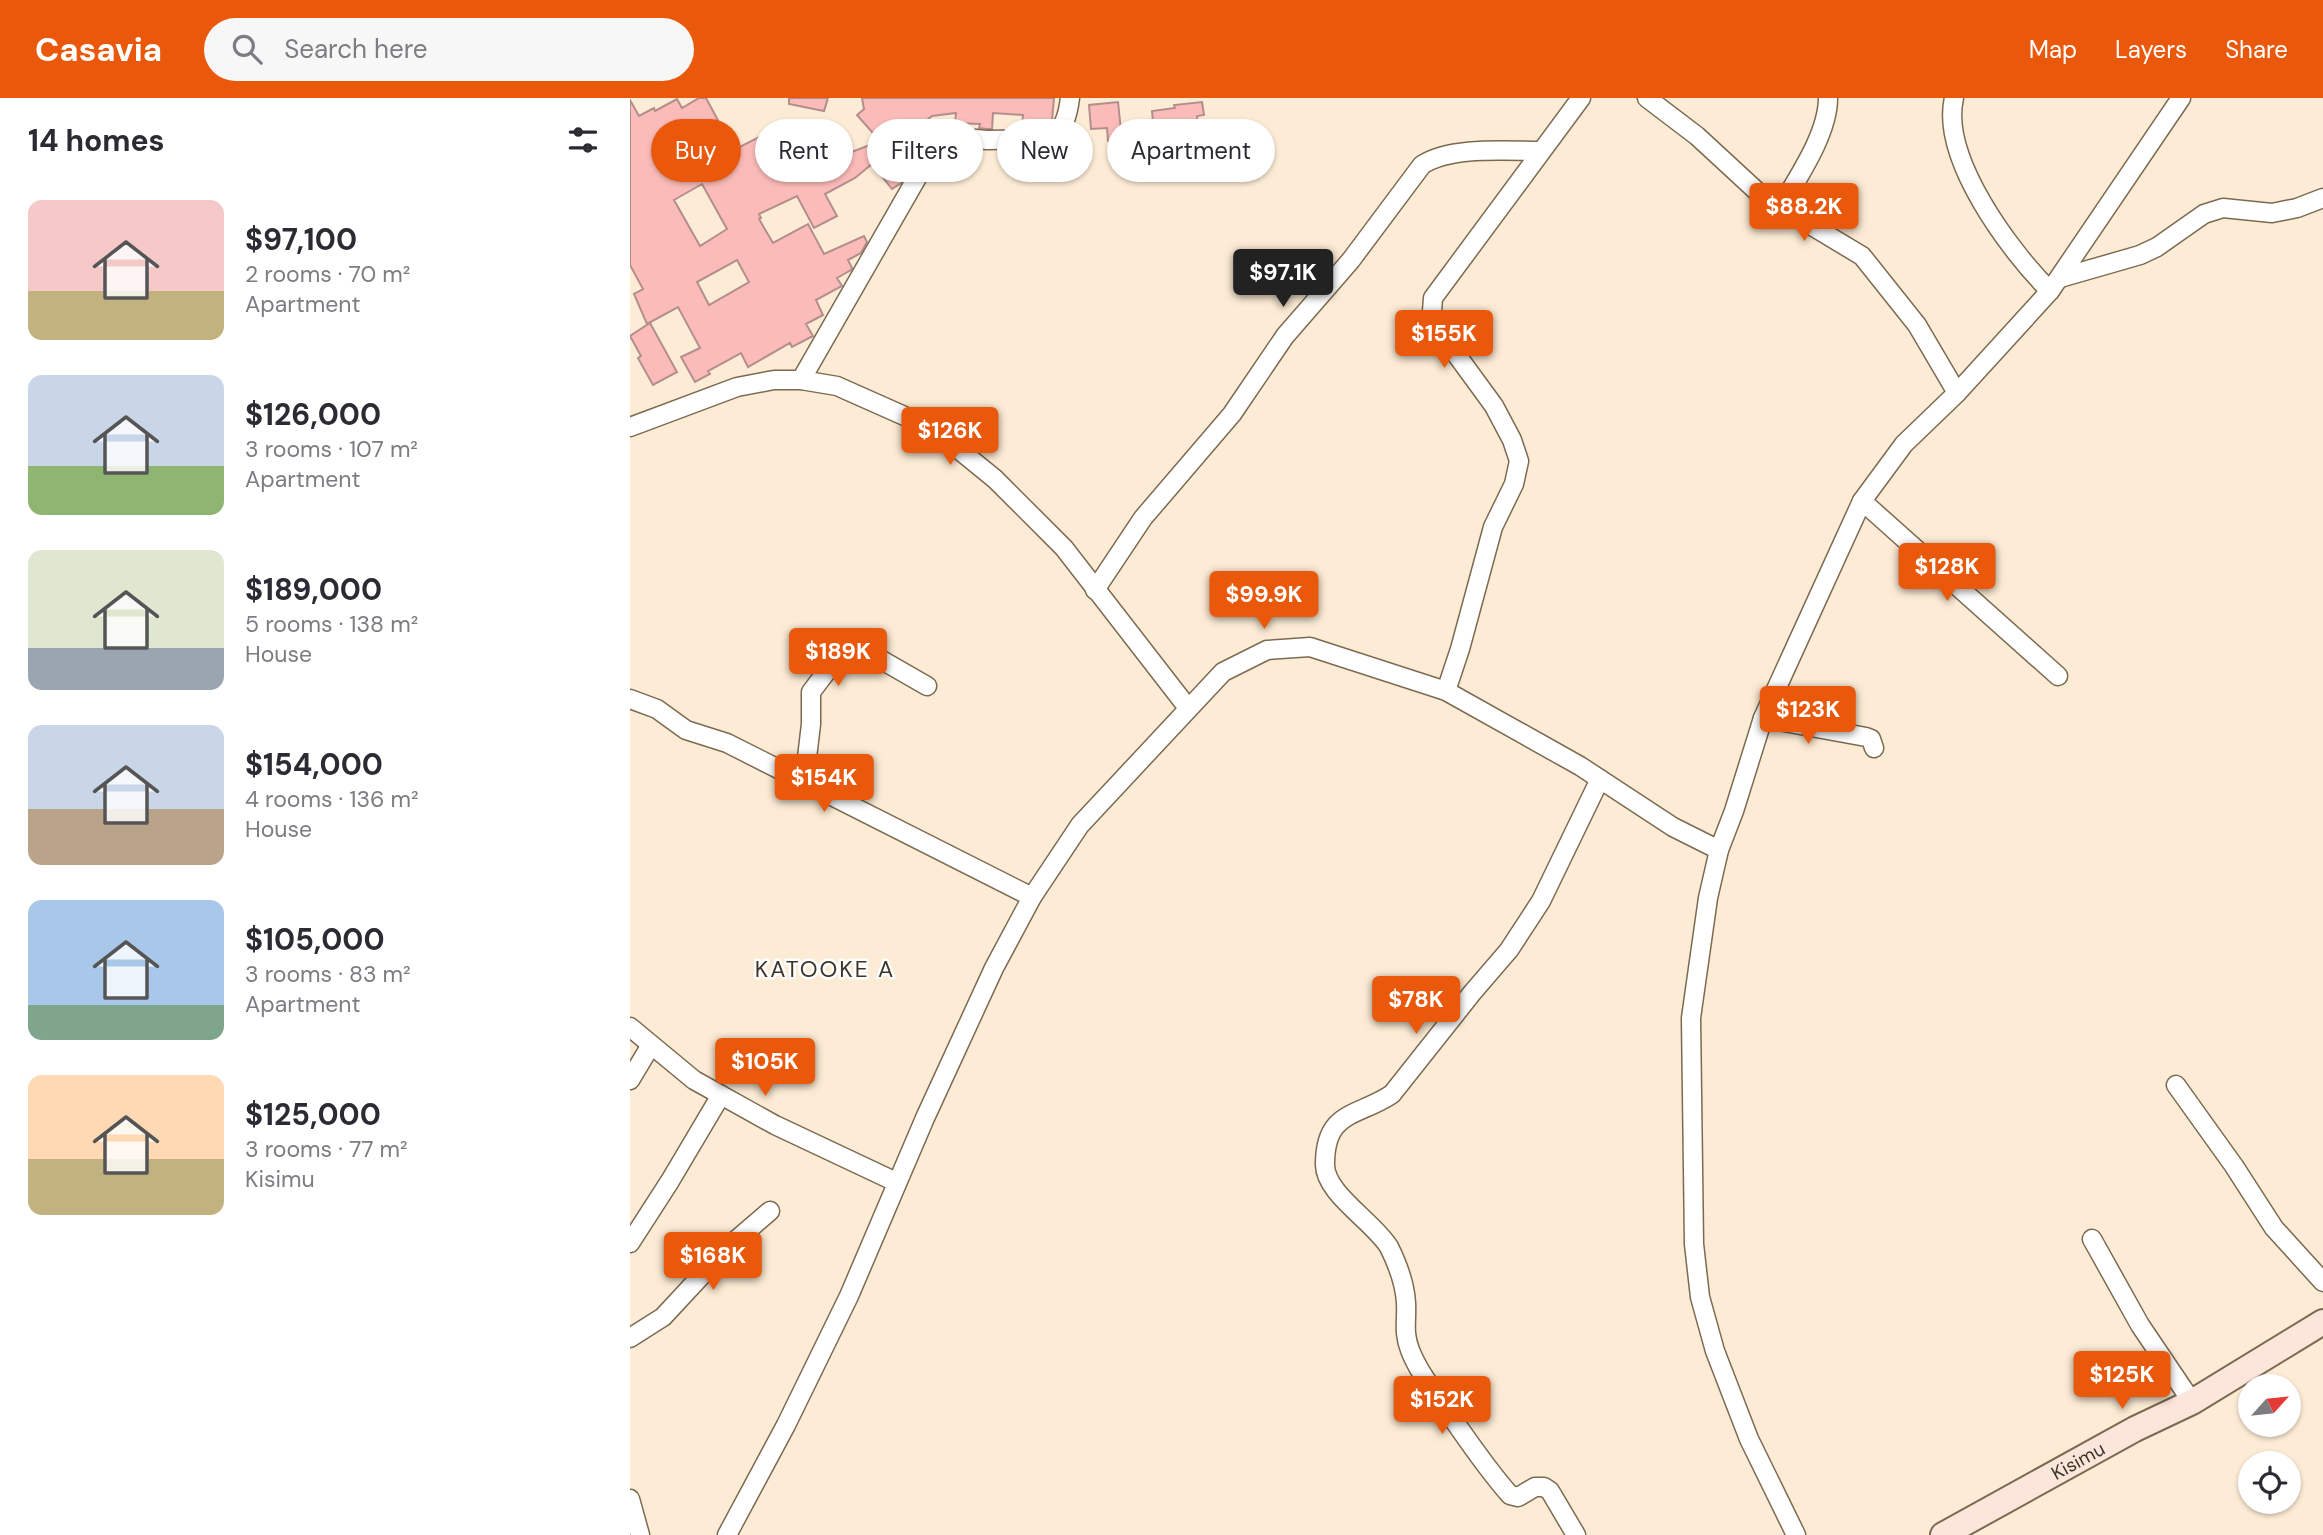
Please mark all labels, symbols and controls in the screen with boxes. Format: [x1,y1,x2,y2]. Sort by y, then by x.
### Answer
search box [204,18,694,81]
text: Casavia [35,28,162,71]
icon: search [228,30,266,68]
text: Search here [284,32,428,66]
text: Map [2029,34,2077,65]
text: Layers [2115,34,2187,65]
text: Share [2225,34,2288,65]
chip: Buy [651,119,741,182]
chip: Rent [755,119,853,182]
chip: Filters [867,119,983,182]
chip: New [997,119,1093,182]
chip: Apartment [1107,119,1275,182]
text: 14 homes [28,121,165,160]
icon: filters [564,121,602,159]
pin: $88.2K [1747,184,1861,243]
text: $88.2K [1765,191,1843,221]
text: $97,100 [245,220,357,259]
icon: home [84,228,168,312]
pin: $97.1K [1226,250,1340,309]
text: $97.1K [1249,257,1317,287]
text: 2 rooms · 70 m² [245,259,410,289]
text: Apartment [245,289,360,319]
pin: $155K [1395,310,1493,370]
text: $155K [1411,318,1477,348]
text: $126,000 [245,395,381,434]
icon: home [84,403,168,487]
pin: $126K [901,408,999,467]
text: $126K [917,415,983,445]
text: 3 rooms · 107 m² [245,434,418,464]
text: Apartment [245,464,360,494]
pin: $128K [1898,544,1996,603]
text: $128K [1915,551,1979,581]
text: $189,000 [245,570,382,609]
pin: $99.9K [1207,572,1321,631]
icon: home [84,578,168,662]
text: $99.9K [1225,579,1303,609]
text: 5 rooms · 138 m² [245,609,418,639]
pin: $189K [789,628,887,688]
text: $189K [805,636,871,666]
text: House [245,639,312,669]
pin: $123K [1759,686,1857,746]
text: $123K [1776,694,1840,724]
text: $154,000 [245,745,383,784]
icon: home [84,753,168,837]
pin: $154K [775,754,873,814]
text: $154K [791,762,857,792]
text: 4 rooms · 136 m² [245,784,419,814]
text: House [245,814,312,844]
text: $105,000 [245,920,385,959]
icon: home [84,928,168,1012]
district label: KATOOKE A [755,954,895,984]
text: 3 rooms · 83 m² [245,959,411,989]
pin: $78K [1375,976,1457,1036]
text: $78K [1388,984,1444,1014]
text: Apartment [245,989,360,1019]
pin: $105K [716,1038,814,1098]
text: $105K [731,1046,799,1076]
text: $125,000 [245,1095,381,1134]
icon: home [84,1103,168,1187]
text: 3 rooms · 77 m² [245,1134,408,1164]
text: Kisimu [245,1164,315,1194]
pin: $168K [664,1232,762,1292]
text: $168K [680,1240,746,1270]
pin: $125K [2073,1352,2171,1411]
text: $125K [2090,1359,2154,1389]
north arrow [2238,1374,2301,1437]
map controls [2238,1374,2301,1514]
pin: $152K [1393,1376,1491,1436]
text: $152K [1410,1384,1474,1414]
street label: Kisimu [2047,1436,2109,1486]
button: locate [2238,1451,2301,1514]

